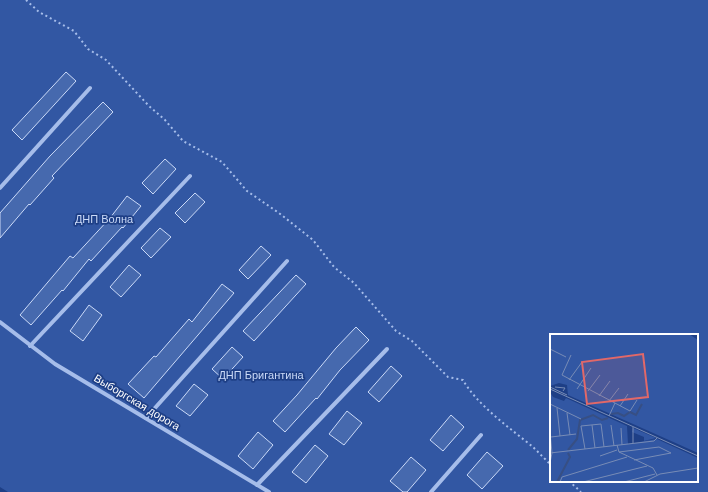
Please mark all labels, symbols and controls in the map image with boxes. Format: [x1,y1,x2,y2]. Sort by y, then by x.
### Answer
park label: ДНП Волна [75,213,134,225]
inset map [550,334,698,482]
park label: ДНП Бригантина [218,369,304,381]
street label: Выборгская дорога [92,372,183,433]

